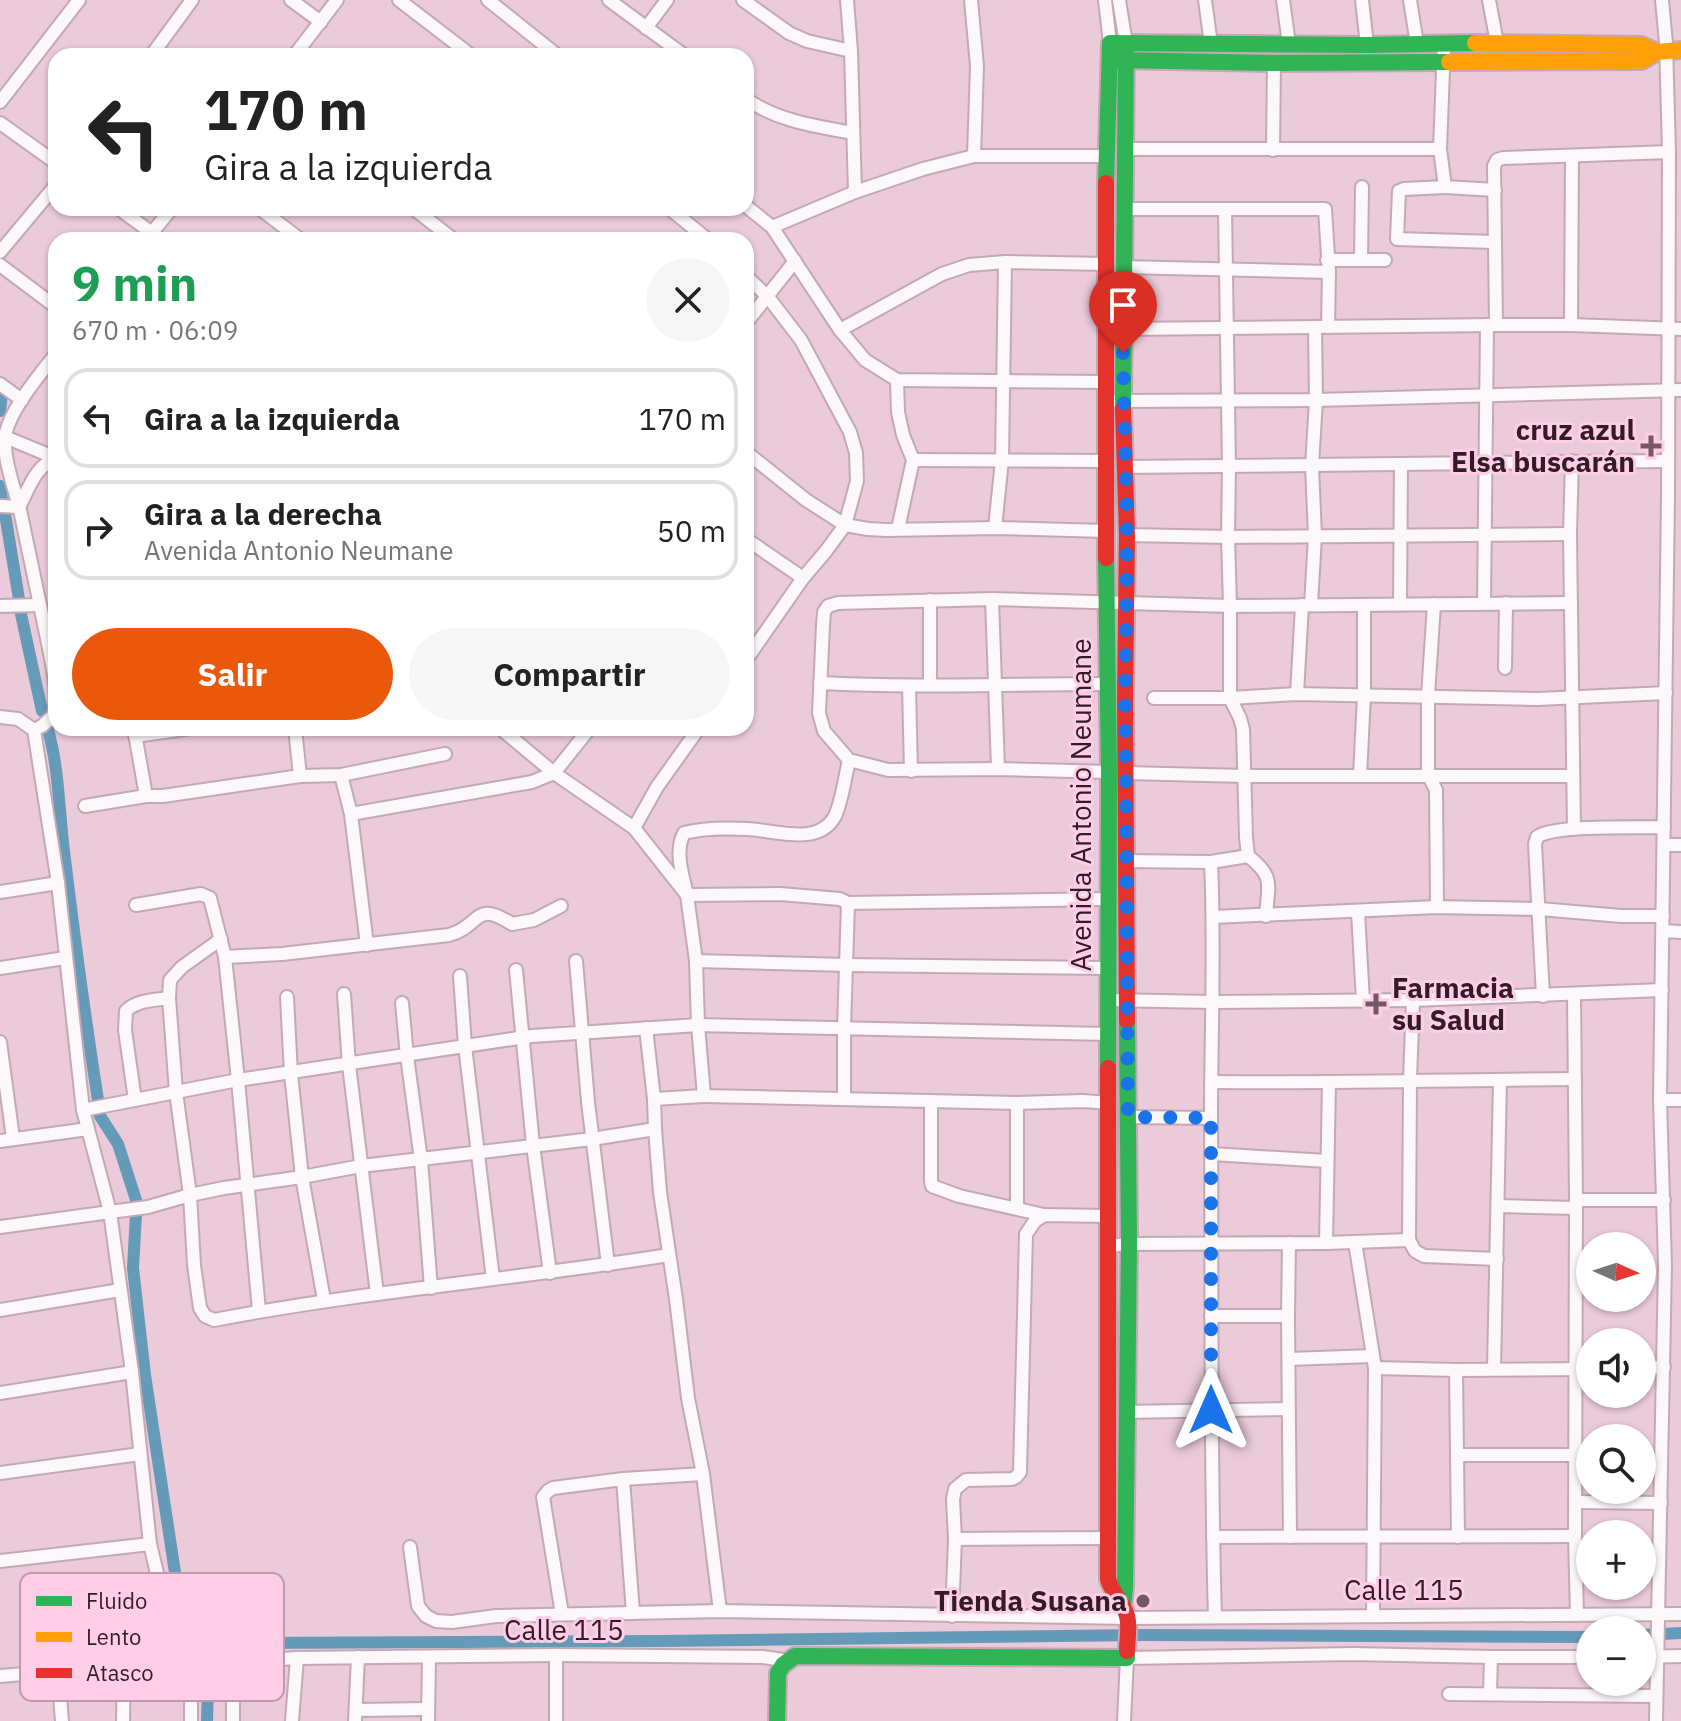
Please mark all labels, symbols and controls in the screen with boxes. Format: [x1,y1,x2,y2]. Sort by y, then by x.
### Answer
text: 170 m [204,73,368,145]
icon: left [72,80,176,184]
text: Gira a la izquierda [204,143,493,190]
text: 9 min [72,252,197,314]
button: close [646,258,730,342]
pin [1089,271,1157,353]
icon: arrive [1101,283,1145,327]
text: 670 m · 06:09 [72,313,238,347]
icon: left [76,396,120,440]
text: Gira a la izquierda [144,399,400,438]
text: 170 m [639,399,726,438]
place label: cruz azul Elsa buscarán [1451,411,1635,480]
marker: cruz azul Elsa buscarán [1642,437,1660,455]
text: Gira a la derecha [144,494,382,533]
icon: right [76,508,120,552]
text: 50 m [657,511,726,550]
text: Avenida Antonio Neumane [144,533,453,567]
button: Salir [72,628,393,720]
button: Compartir [409,628,730,720]
street label: Avenida Antonio Neumane [1062,638,1099,972]
place label: Farmacia su Salud [1392,969,1514,1038]
marker: Farmacia su Salud [1367,995,1385,1013]
north arrow [1576,1232,1656,1312]
map controls [1576,1232,1656,1696]
button: sound [1576,1328,1656,1408]
position arrow [1169,1368,1253,1452]
button: search [1576,1424,1656,1504]
button: + [1576,1520,1656,1600]
street label: Calle 115 [1344,1571,1464,1608]
legend [20,1573,284,1701]
place label: Tienda Susana [934,1582,1127,1619]
text: Fluido [86,1586,147,1615]
marker: Tienda Susana [1134,1592,1152,1610]
street label: Calle 115 [504,1611,624,1648]
button: − [1576,1616,1656,1696]
text: Lento [86,1622,141,1651]
text: Atasco [86,1658,153,1687]

